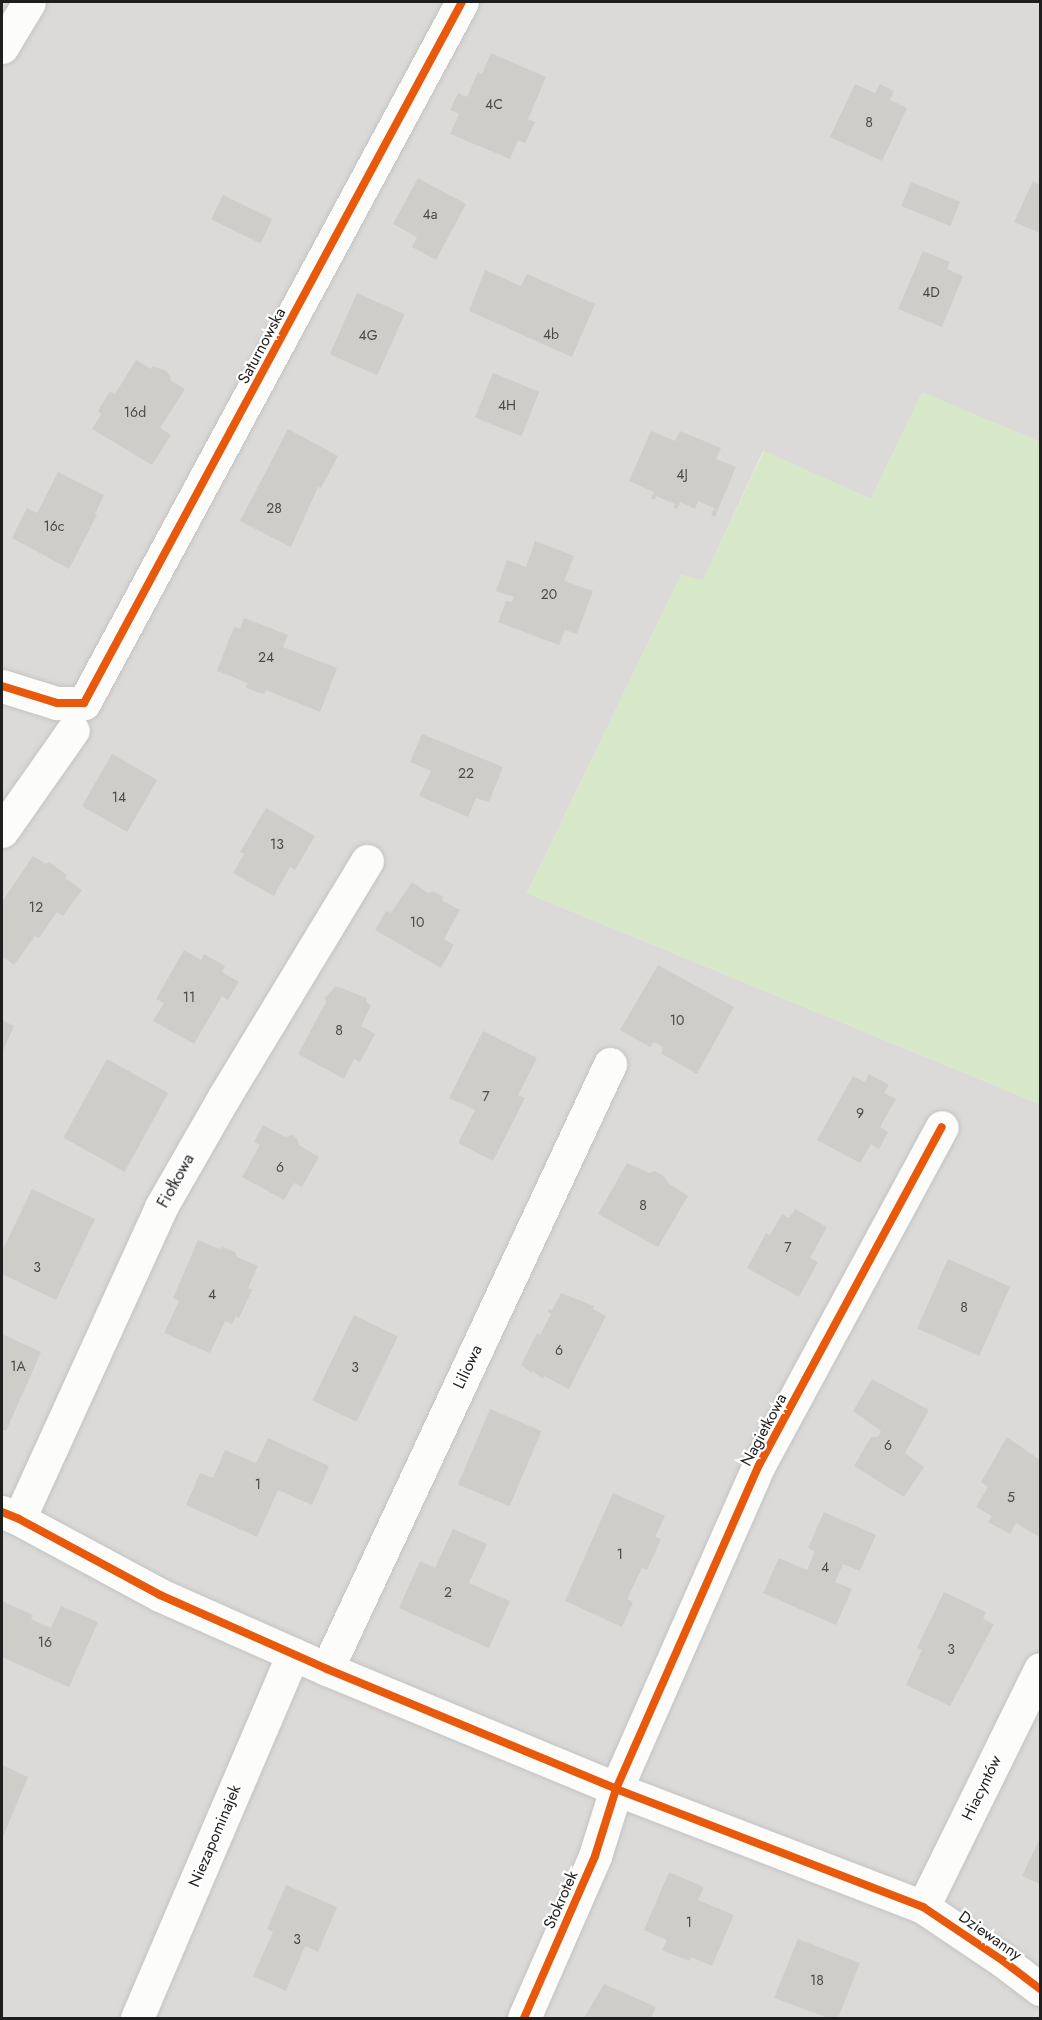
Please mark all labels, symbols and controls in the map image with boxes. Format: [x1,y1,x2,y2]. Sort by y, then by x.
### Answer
house number: 4C [485,96,503,112]
house number: 8 [865,114,873,130]
house number: 4a [423,206,437,222]
house number: 4D [922,284,940,300]
street label: Saturnowska [234,305,290,387]
house number: 4b [543,326,559,342]
house number: 4G [358,327,378,343]
house number: 4H [498,397,516,413]
house number: 16d [124,404,146,420]
house number: 4J [676,466,688,482]
house number: 28 [266,500,282,516]
house number: 16c [43,518,65,534]
house number: 20 [541,586,557,602]
house number: 24 [258,649,274,665]
house number: 22 [458,765,474,781]
house number: 14 [112,789,126,805]
house number: 13 [270,836,284,852]
house number: 12 [29,899,43,915]
house number: 10 [410,914,424,930]
house number: 11 [183,989,195,1005]
house number: 10 [670,1012,684,1028]
house number: 8 [335,1022,343,1038]
house number: 7 [482,1088,490,1104]
house number: 9 [856,1105,864,1121]
street label: Fiołkowa [153,1151,199,1211]
house number: 6 [276,1159,284,1175]
house number: 8 [639,1197,647,1213]
house number: 7 [784,1239,792,1255]
house number: 3 [33,1259,41,1275]
house number: 4 [208,1286,216,1302]
house number: 8 [960,1299,968,1315]
street label: Liliowa [450,1342,486,1392]
house number: 6 [555,1342,563,1358]
house number: 1A [10,1358,26,1374]
house number: 3 [351,1359,359,1375]
street label: Nagietkowa [737,1390,791,1470]
house number: 6 [884,1437,892,1453]
house number: 1 [255,1476,261,1492]
house number: 5 [1007,1489,1015,1505]
house number: 1 [617,1546,623,1562]
house number: 4 [821,1559,829,1575]
house number: 2 [444,1584,452,1600]
house number: 16 [38,1634,52,1650]
house number: 3 [947,1641,955,1657]
street label: Hiacyntów [958,1753,1006,1823]
street label: Niezapominajek [185,1782,245,1890]
street label: Stokrotek [540,1868,582,1932]
street label: Dziewanny [955,1907,1025,1965]
house number: 1 [686,1914,692,1930]
house number: 3 [293,1931,301,1947]
house number: 18 [810,1972,824,1988]

